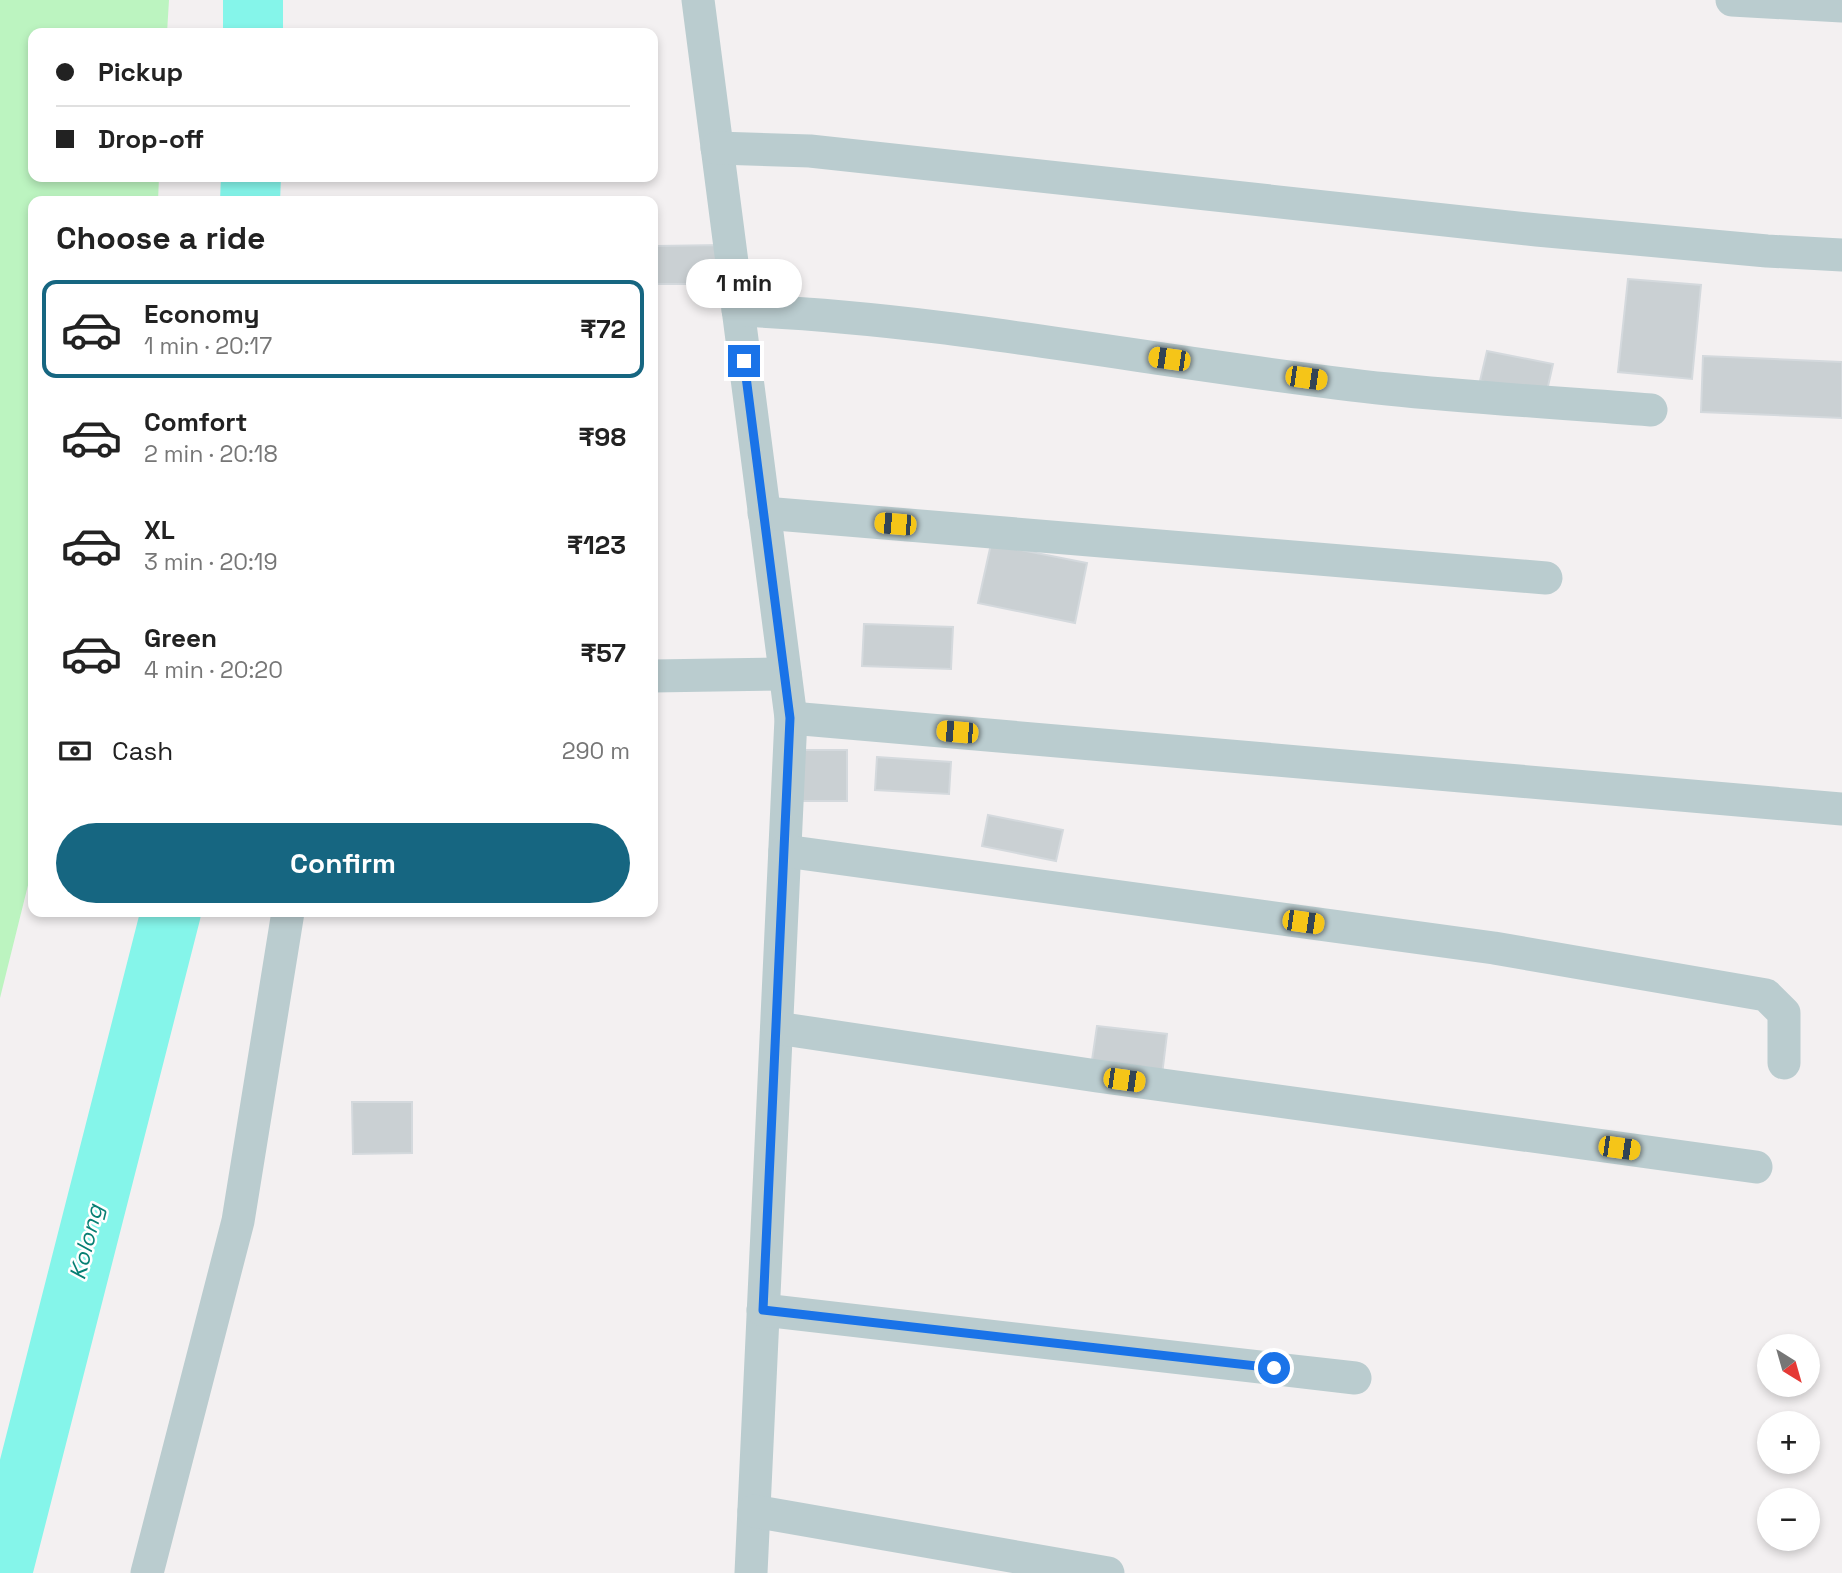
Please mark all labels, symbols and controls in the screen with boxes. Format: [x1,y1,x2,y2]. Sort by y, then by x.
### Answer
text: Pickup [98,55,183,89]
text: Drop-off [98,122,204,156]
text: Choose a ride [56,218,266,258]
callout: 1 min [686,260,802,308]
text: 1 min [716,268,772,298]
text: Economy [144,297,260,331]
icon: car [60,298,123,361]
text: ₹72 [580,312,626,346]
text: 1 min · 20:17 [144,331,272,361]
route end [728,345,760,377]
car [1147,346,1192,372]
car [1284,365,1329,391]
text: Comfort [144,405,247,439]
icon: car [60,406,123,469]
text: ₹98 [578,420,626,454]
text: 2 min · 20:18 [144,439,278,469]
car [874,512,917,536]
text: XL [144,513,175,547]
icon: car [60,514,123,577]
text: ₹123 [567,528,626,562]
text: 3 min · 20:19 [144,547,278,577]
text: Green [144,621,217,655]
icon: car [60,622,123,685]
text: ₹57 [580,636,626,670]
text: 4 min · 20:20 [144,655,283,685]
car [936,720,979,744]
icon: cash [56,732,94,770]
text: Cash [112,734,173,768]
text: 290 m [562,736,630,766]
button: Confirm [56,823,630,903]
car [1281,909,1326,935]
car [1102,1067,1147,1093]
car [1597,1135,1642,1161]
water label: Kolong [62,1200,110,1283]
north arrow [1757,1334,1820,1396]
map controls [1757,1334,1820,1551]
route start [1258,1352,1290,1384]
button: + [1757,1411,1820,1474]
button: − [1757,1488,1820,1551]

